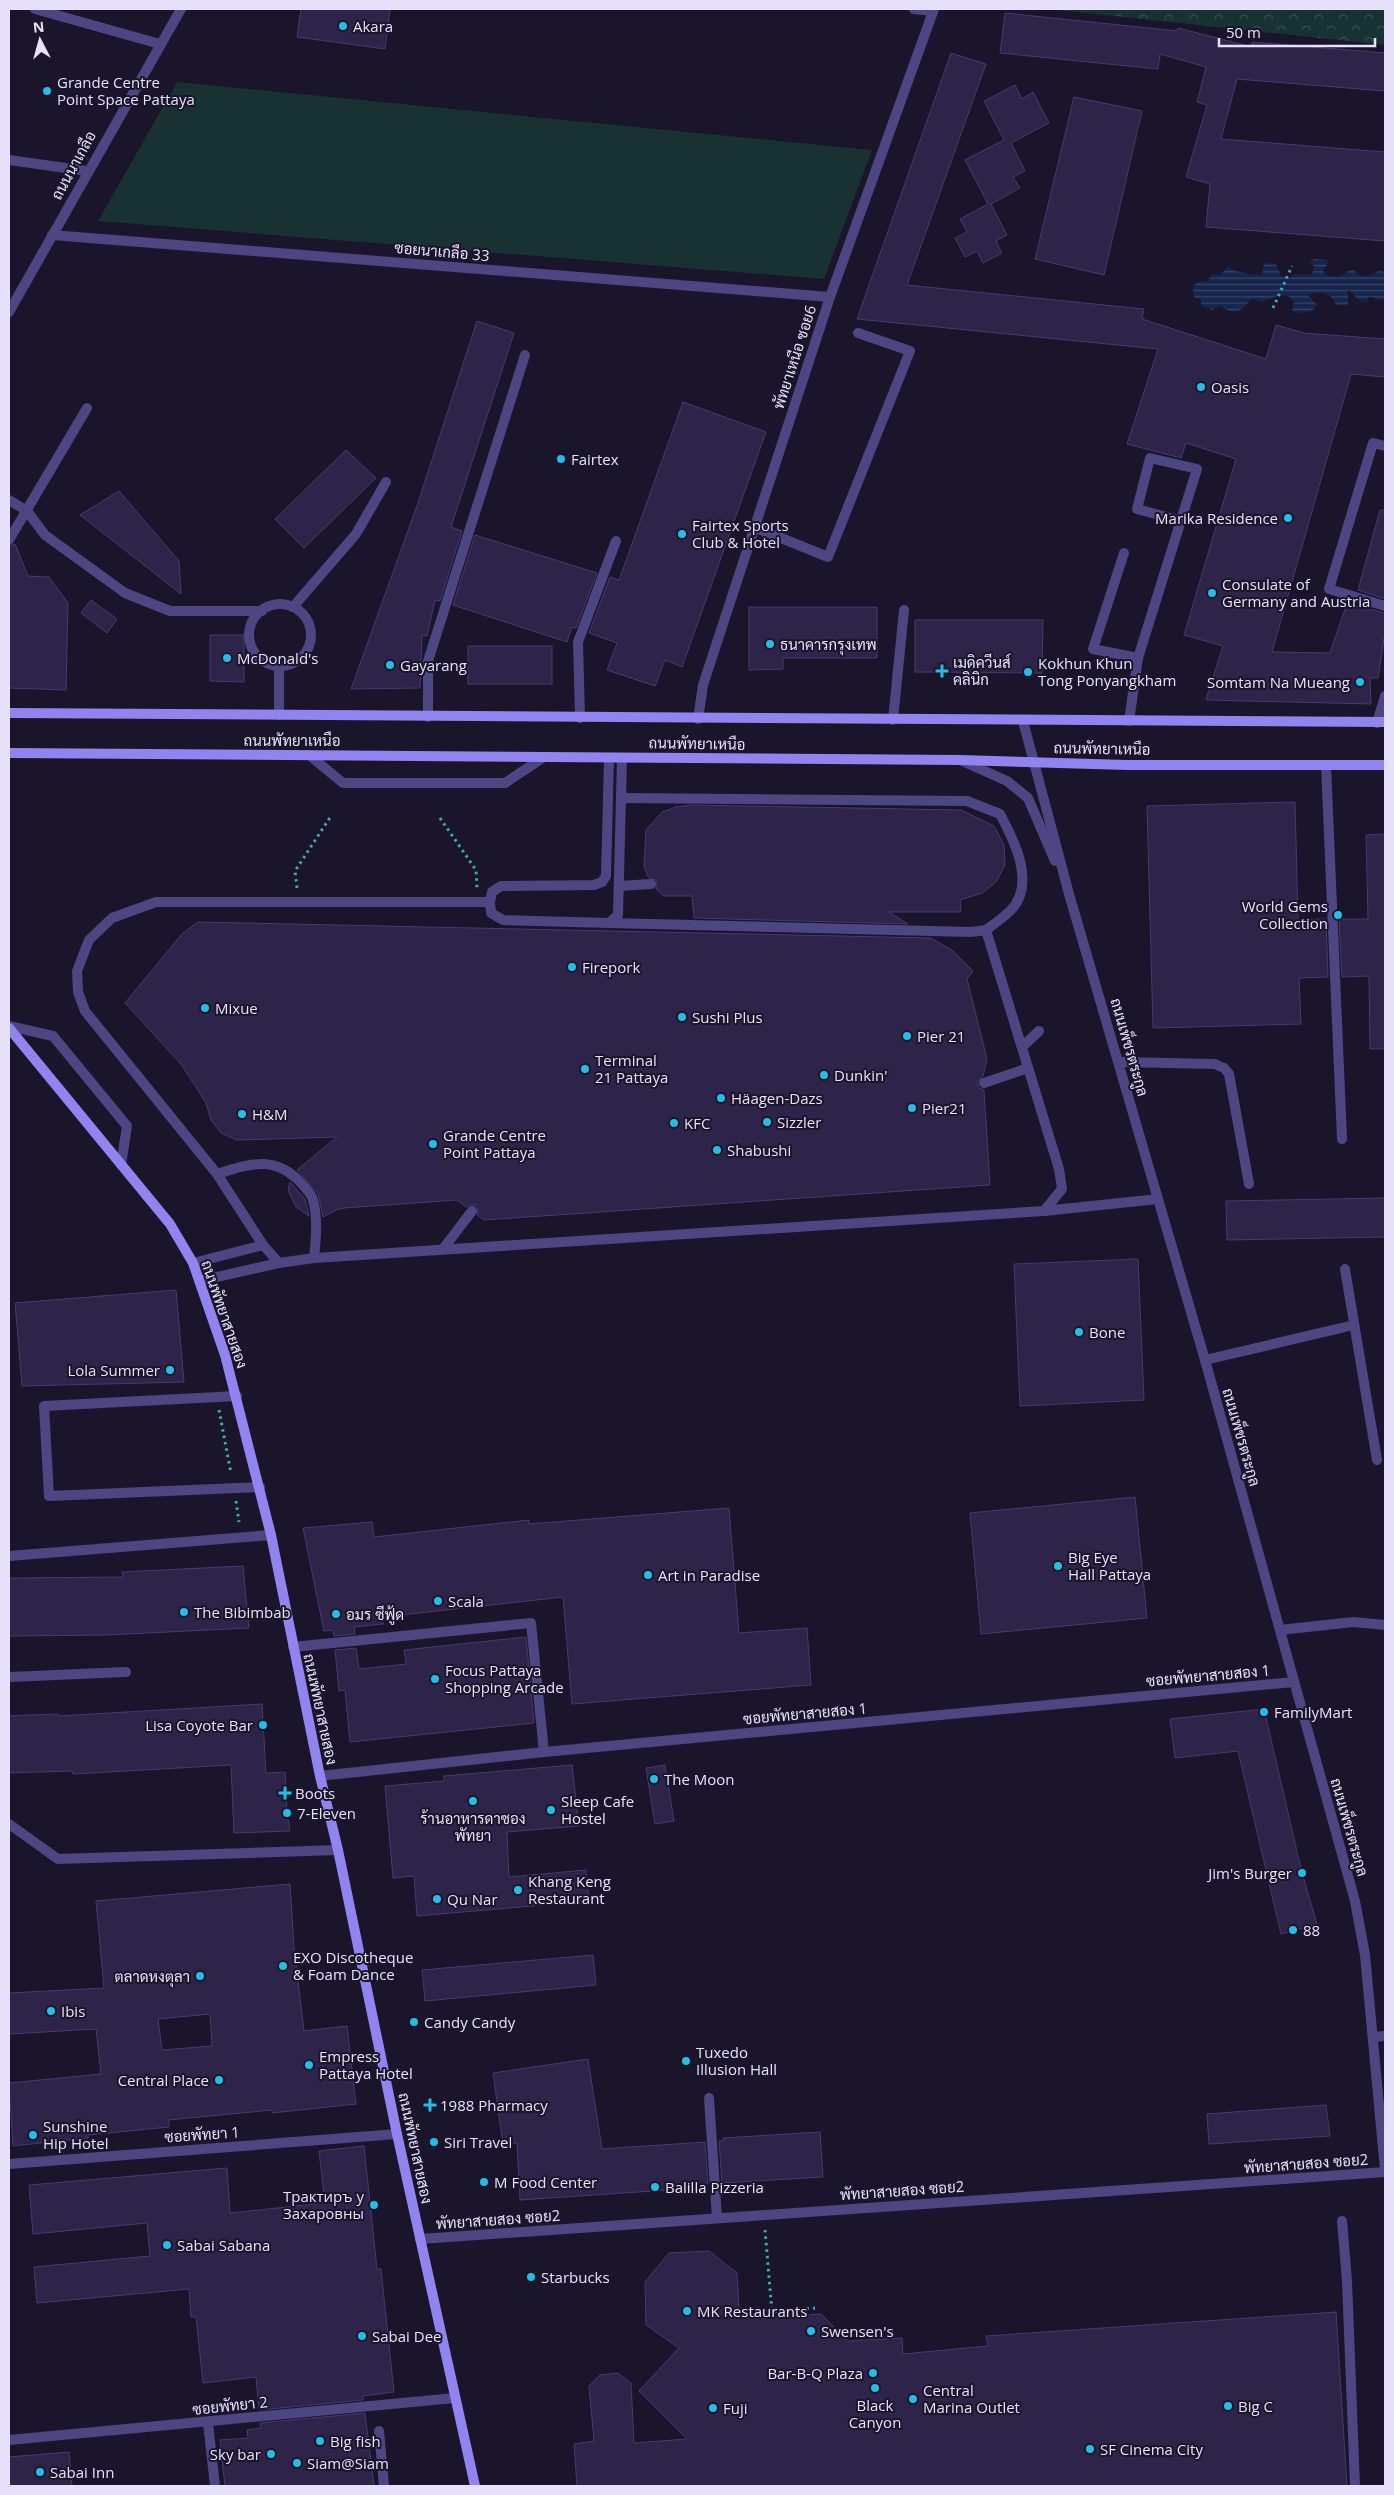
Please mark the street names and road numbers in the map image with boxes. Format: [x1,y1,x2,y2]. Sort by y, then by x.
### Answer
street label: ถนนนาเกลือ [46,127,100,203]
street label: ซอยนาเกลือ 33 [394,237,490,265]
street label: พัทยาเหนือ ซอย6 [768,302,820,412]
street label: ถนนพัทยาเหนือ [244,730,340,750]
street label: ถนนพัทยาเหนือ [648,732,746,754]
street label: ถนนพัทยาเหนือ [1053,737,1151,759]
street label: ถนนเพ็ชรตระกูล [1105,996,1154,1099]
street label: ถนนพัทยาสายสอง [197,1257,253,1371]
street label: ถนนเพ็ชรตระกูล [1217,1386,1266,1489]
street label: ถนนพัทยาสายสอง [299,1652,343,1766]
street label: ซอยพัทยาสายสอง 1 [1145,1660,1271,1690]
street label: ซอยพัทยาสายสอง 1 [742,1698,868,1728]
street label: ถนนเพ็ชรตระกูล [1325,1776,1374,1879]
street label: ถนนพัทยาสายสอง [394,2091,438,2205]
street label: ซอยพัทยา 1 [164,2121,240,2147]
street label: พัทยาสายสอง ซอย2 [1243,2149,1369,2177]
street label: พัทยาสายสอง ซอย2 [839,2176,965,2204]
street label: พัทยาสายสอง ซอย2 [435,2205,561,2233]
street label: ซอยพัทยา 2 [191,2391,269,2419]

